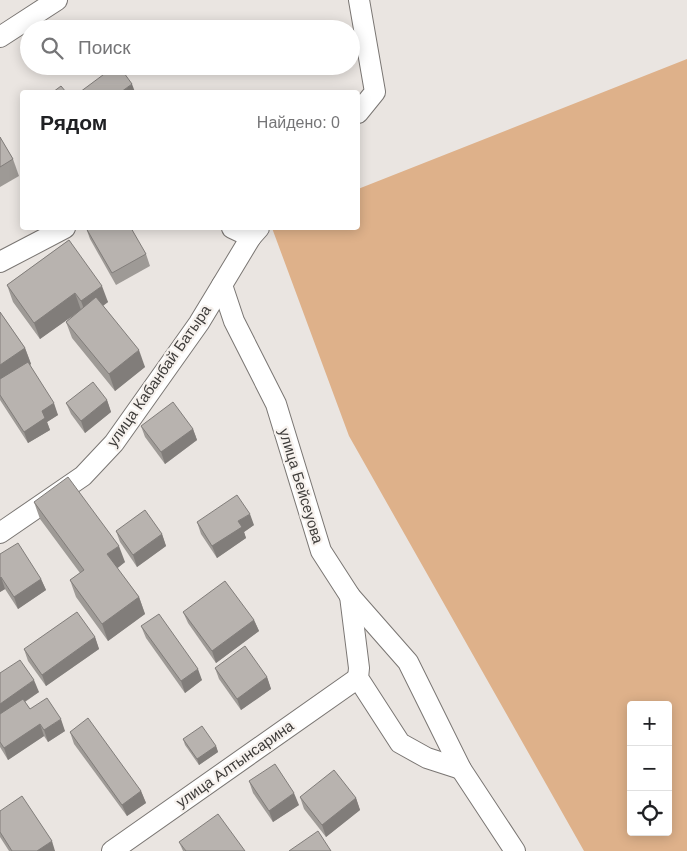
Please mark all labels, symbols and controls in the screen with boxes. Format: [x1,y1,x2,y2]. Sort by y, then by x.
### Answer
search box [20,20,360,75]
icon: search [38,34,66,62]
text: Поиск [78,37,131,58]
text: Рядом [40,111,107,134]
text: Найдено: 0 [257,114,340,131]
street label: улица Кабанбай Батыра [103,301,214,450]
street label: улица Бейсеуова [276,426,327,546]
map controls [627,701,672,836]
button: + [627,701,672,746]
street label: улица Алтынсарина [173,716,297,811]
button: − [627,746,672,791]
button: locate [627,791,672,836]

